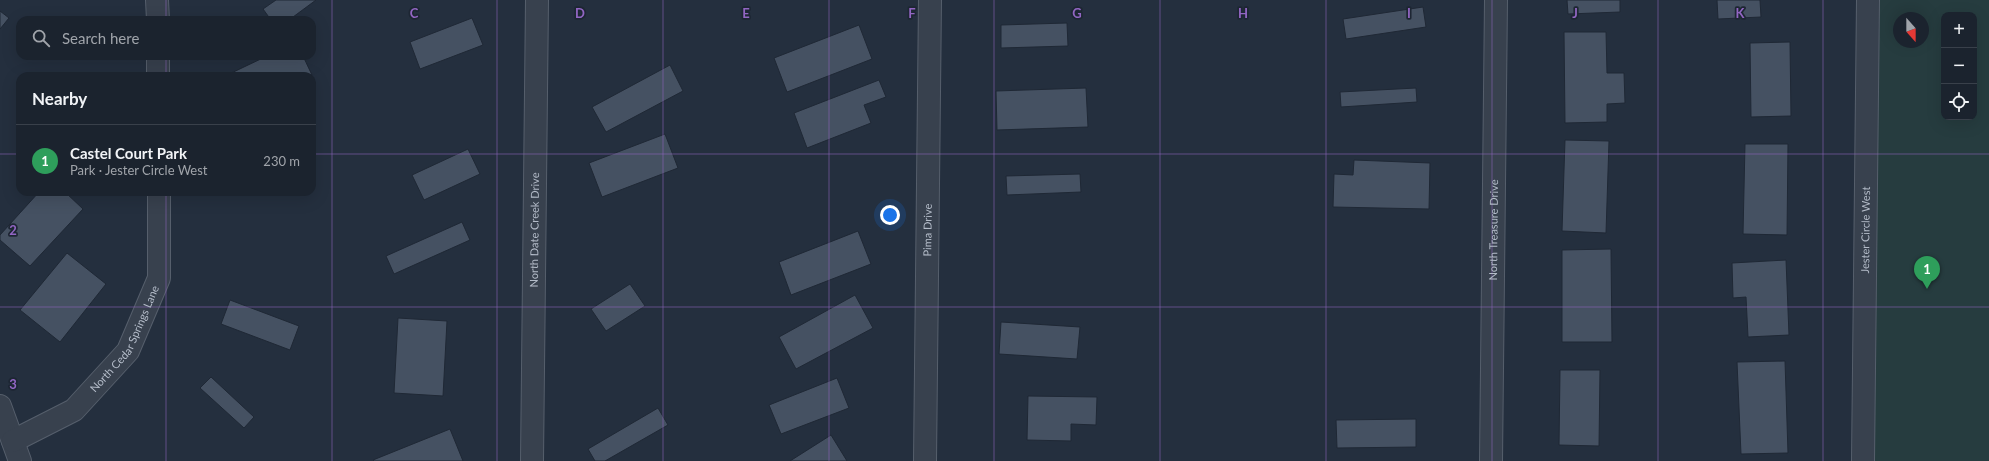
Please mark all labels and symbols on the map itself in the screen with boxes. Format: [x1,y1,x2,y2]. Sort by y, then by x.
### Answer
text: C [410,5,419,21]
text: D [575,5,585,21]
text: E [742,5,750,21]
text: F [908,5,916,21]
text: G [1072,5,1082,21]
text: H [1238,5,1248,21]
text: I [1407,5,1411,21]
text: J [1572,5,1578,21]
text: K [1736,5,1746,21]
north arrow [1893,12,1929,48]
street label: North Date Creek Drive [527,172,541,288]
street label: North Treasure Drive [1486,179,1500,281]
street label: Jester Circle West [1858,186,1872,273]
street label: Pima Drive [920,203,934,256]
your location [880,205,900,225]
text: 2 [9,222,17,238]
pin: 1 [1914,256,1940,289]
street label: North Cedar Springs Lane [87,283,161,394]
text: 3 [9,376,17,392]

